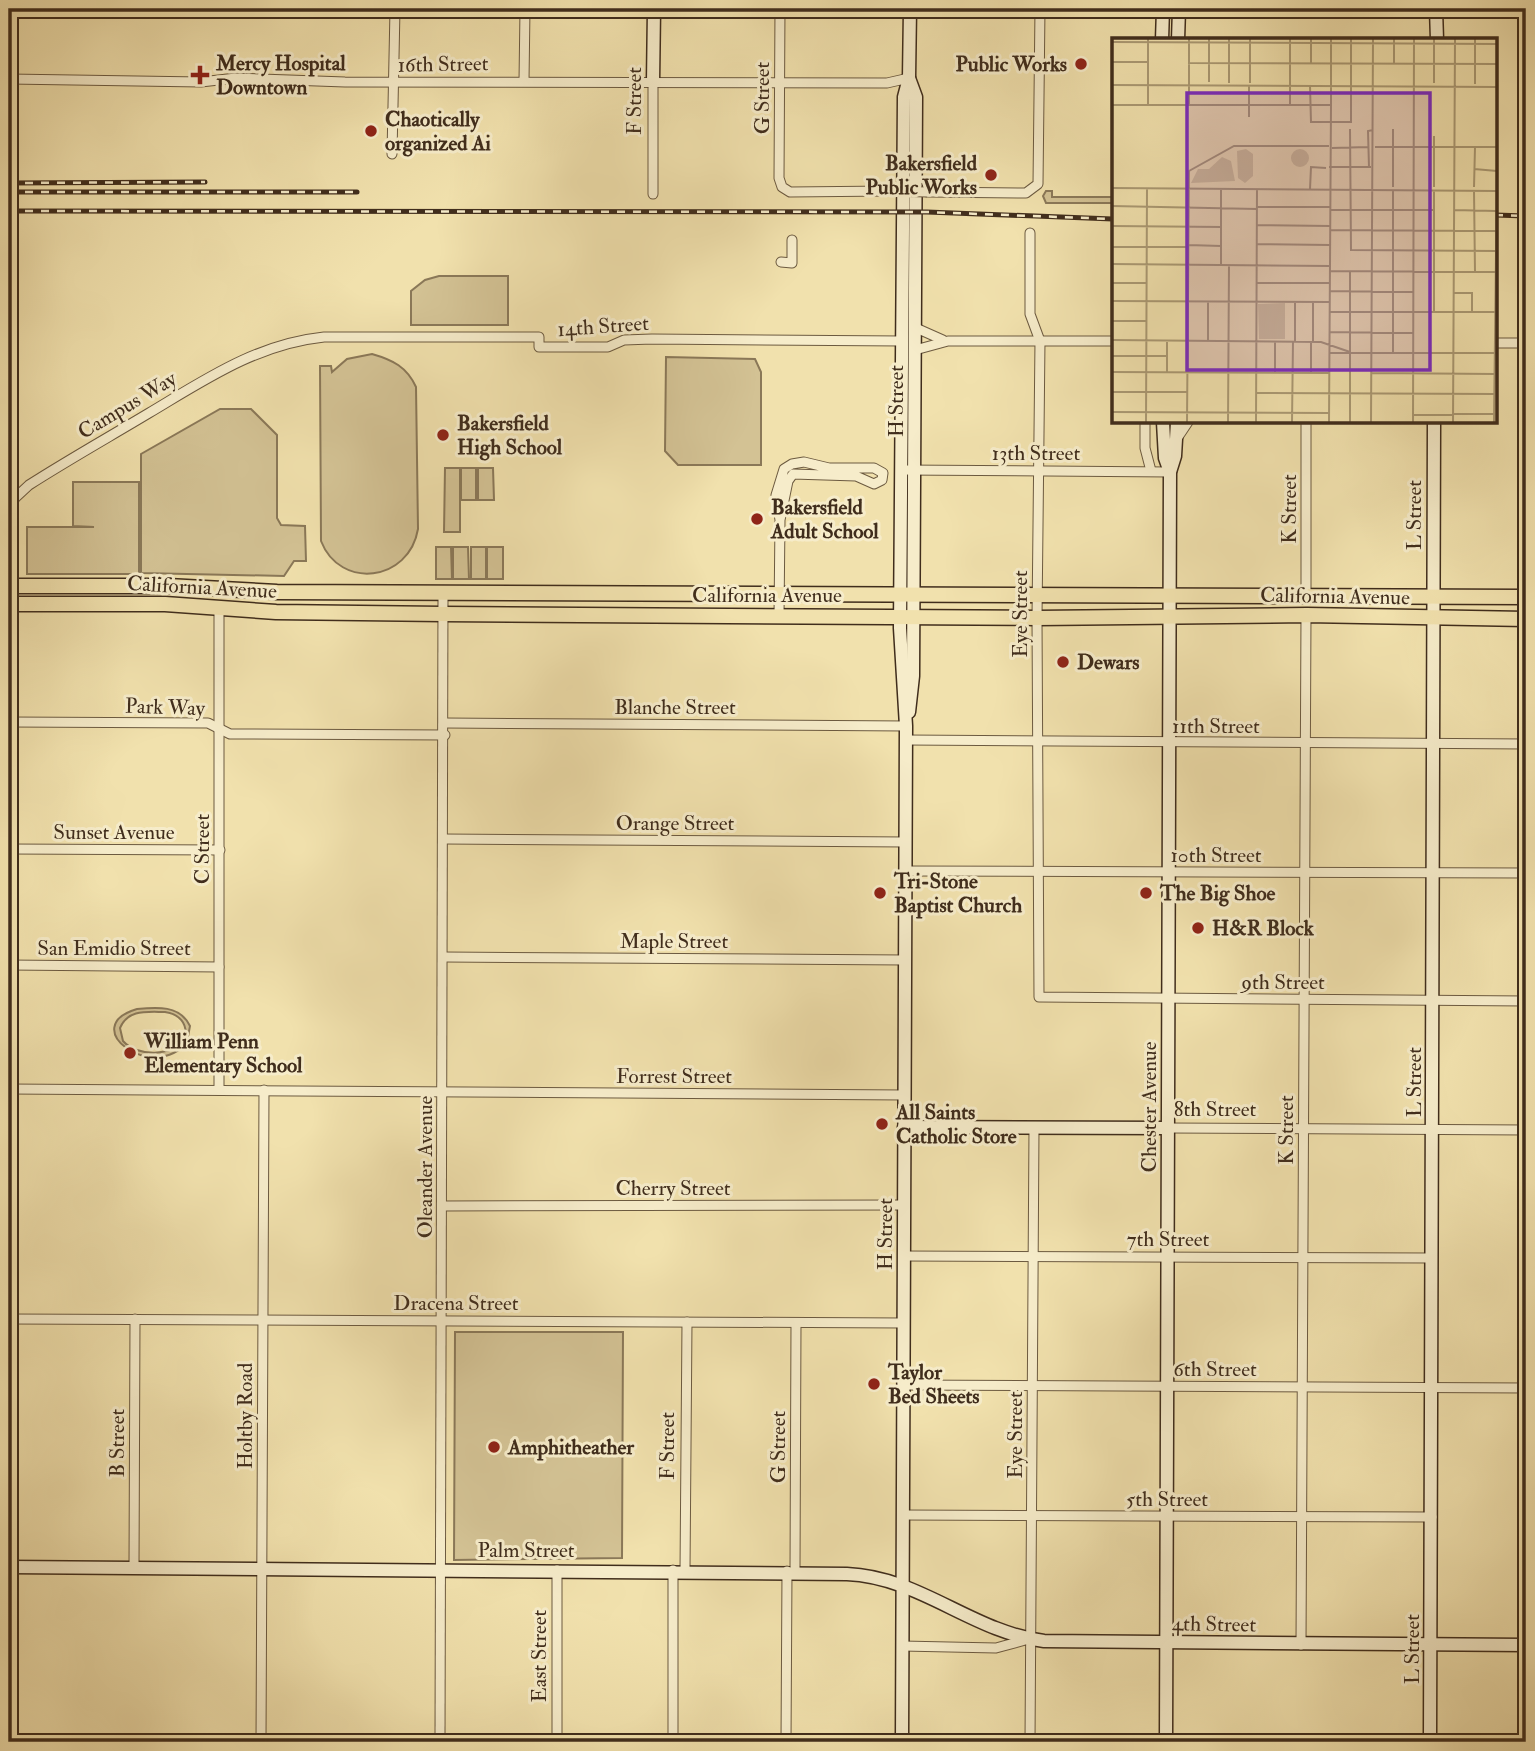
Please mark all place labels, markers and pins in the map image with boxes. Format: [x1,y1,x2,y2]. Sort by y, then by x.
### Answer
place label: Mercy Hospital Downtown [215,50,346,101]
place label: Public Works [956,51,1067,78]
marker: Public Works [1073,56,1089,72]
marker: Mercy Hospital Downtown [190,65,210,85]
place label: Chaotically organized Ai [385,106,491,157]
marker: Chaotically organized Ai [363,123,379,139]
place label: Bakersfield Public Works [866,150,978,201]
marker: Bakersfield Public Works [983,167,999,183]
place label: Bakersfield High School [457,410,563,461]
marker: Bakersfield High School [435,427,451,443]
place label: Bakersfield Adult School [770,494,879,545]
marker: Bakersfield Adult School [749,511,765,527]
place label: Dewars [1077,649,1139,676]
marker: Dewars [1055,654,1071,670]
place label: Tri-Stone Baptist Church [893,868,1022,919]
place label: The Big Shoe [1159,880,1276,907]
marker: Tri-Stone Baptist Church [872,885,888,901]
marker: The Big Shoe [1138,885,1154,901]
place label: H&R Block [1212,915,1315,942]
marker: H&R Block [1190,920,1206,936]
place label: William Penn Elementary School [143,1028,303,1079]
marker: William Penn Elementary School [122,1045,138,1061]
place label: All Saints Catholic Store [895,1099,1017,1150]
marker: All Saints Catholic Store [874,1116,890,1132]
place label: Taylor Bed Sheets [887,1359,980,1410]
marker: Taylor Bed Sheets [866,1376,882,1392]
place label: Amphitheather [507,1434,635,1461]
marker: Amphitheather [486,1439,502,1455]

